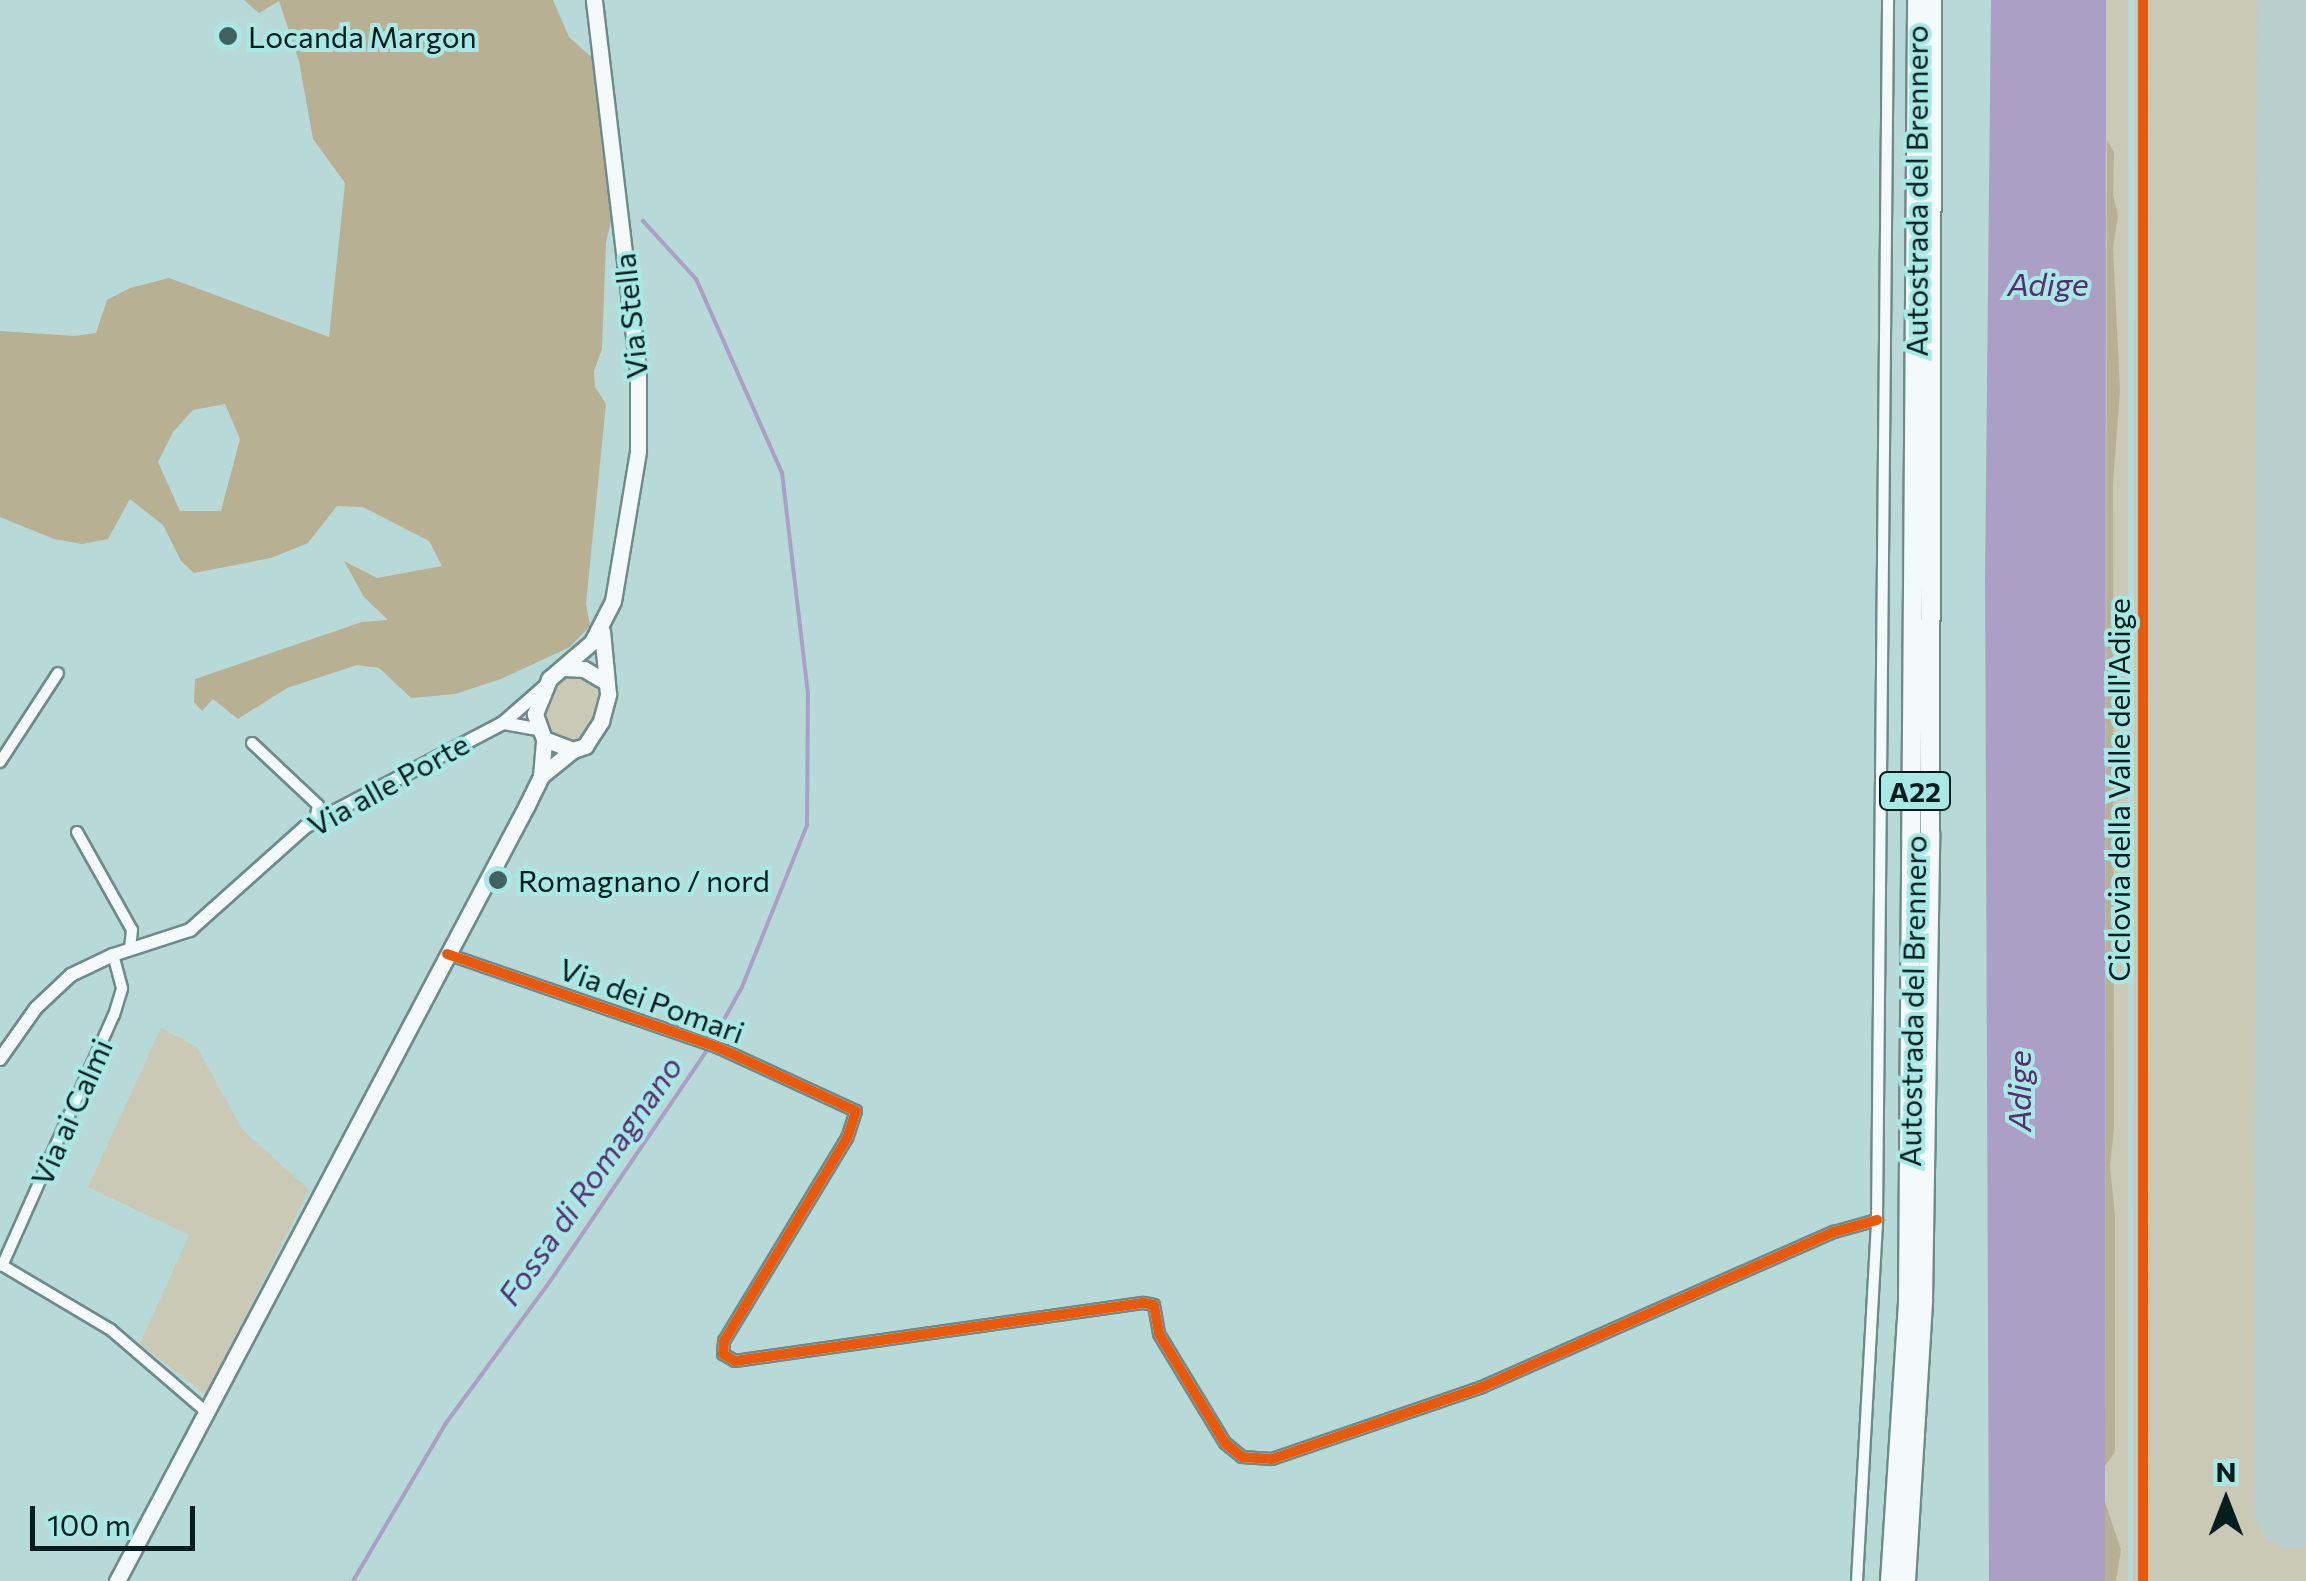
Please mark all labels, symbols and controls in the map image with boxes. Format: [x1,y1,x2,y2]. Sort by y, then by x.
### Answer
place label: Locanda Margon [248,18,477,54]
marker: Locanda Margon [217,25,239,47]
street label: Autostrada del Brennero [1898,25,1934,357]
street label: Via Stella [606,252,654,380]
water label: Adige [2007,264,2089,302]
street label: Ciclovia della Valle dell'Adige [2100,598,2136,982]
street label: Via alle Porte [301,725,475,843]
road number: A22 [1878,768,1952,814]
street label: Autostrada del Brennero [1891,835,1933,1167]
place label: Romagnano / nord [518,862,770,898]
marker: Romagnano / nord [487,869,509,891]
street label: Via dei Pomari [555,950,749,1050]
street label: Via ai Calmi [23,1033,119,1191]
water label: Fossa di Romagnano [489,1048,689,1312]
water label: Adige [1999,1050,2037,1132]
north arrow [2176,1451,2276,1551]
text: N [2216,1454,2237,1488]
scale bar [35,1486,200,1548]
text: 100 m [47,1505,131,1542]

